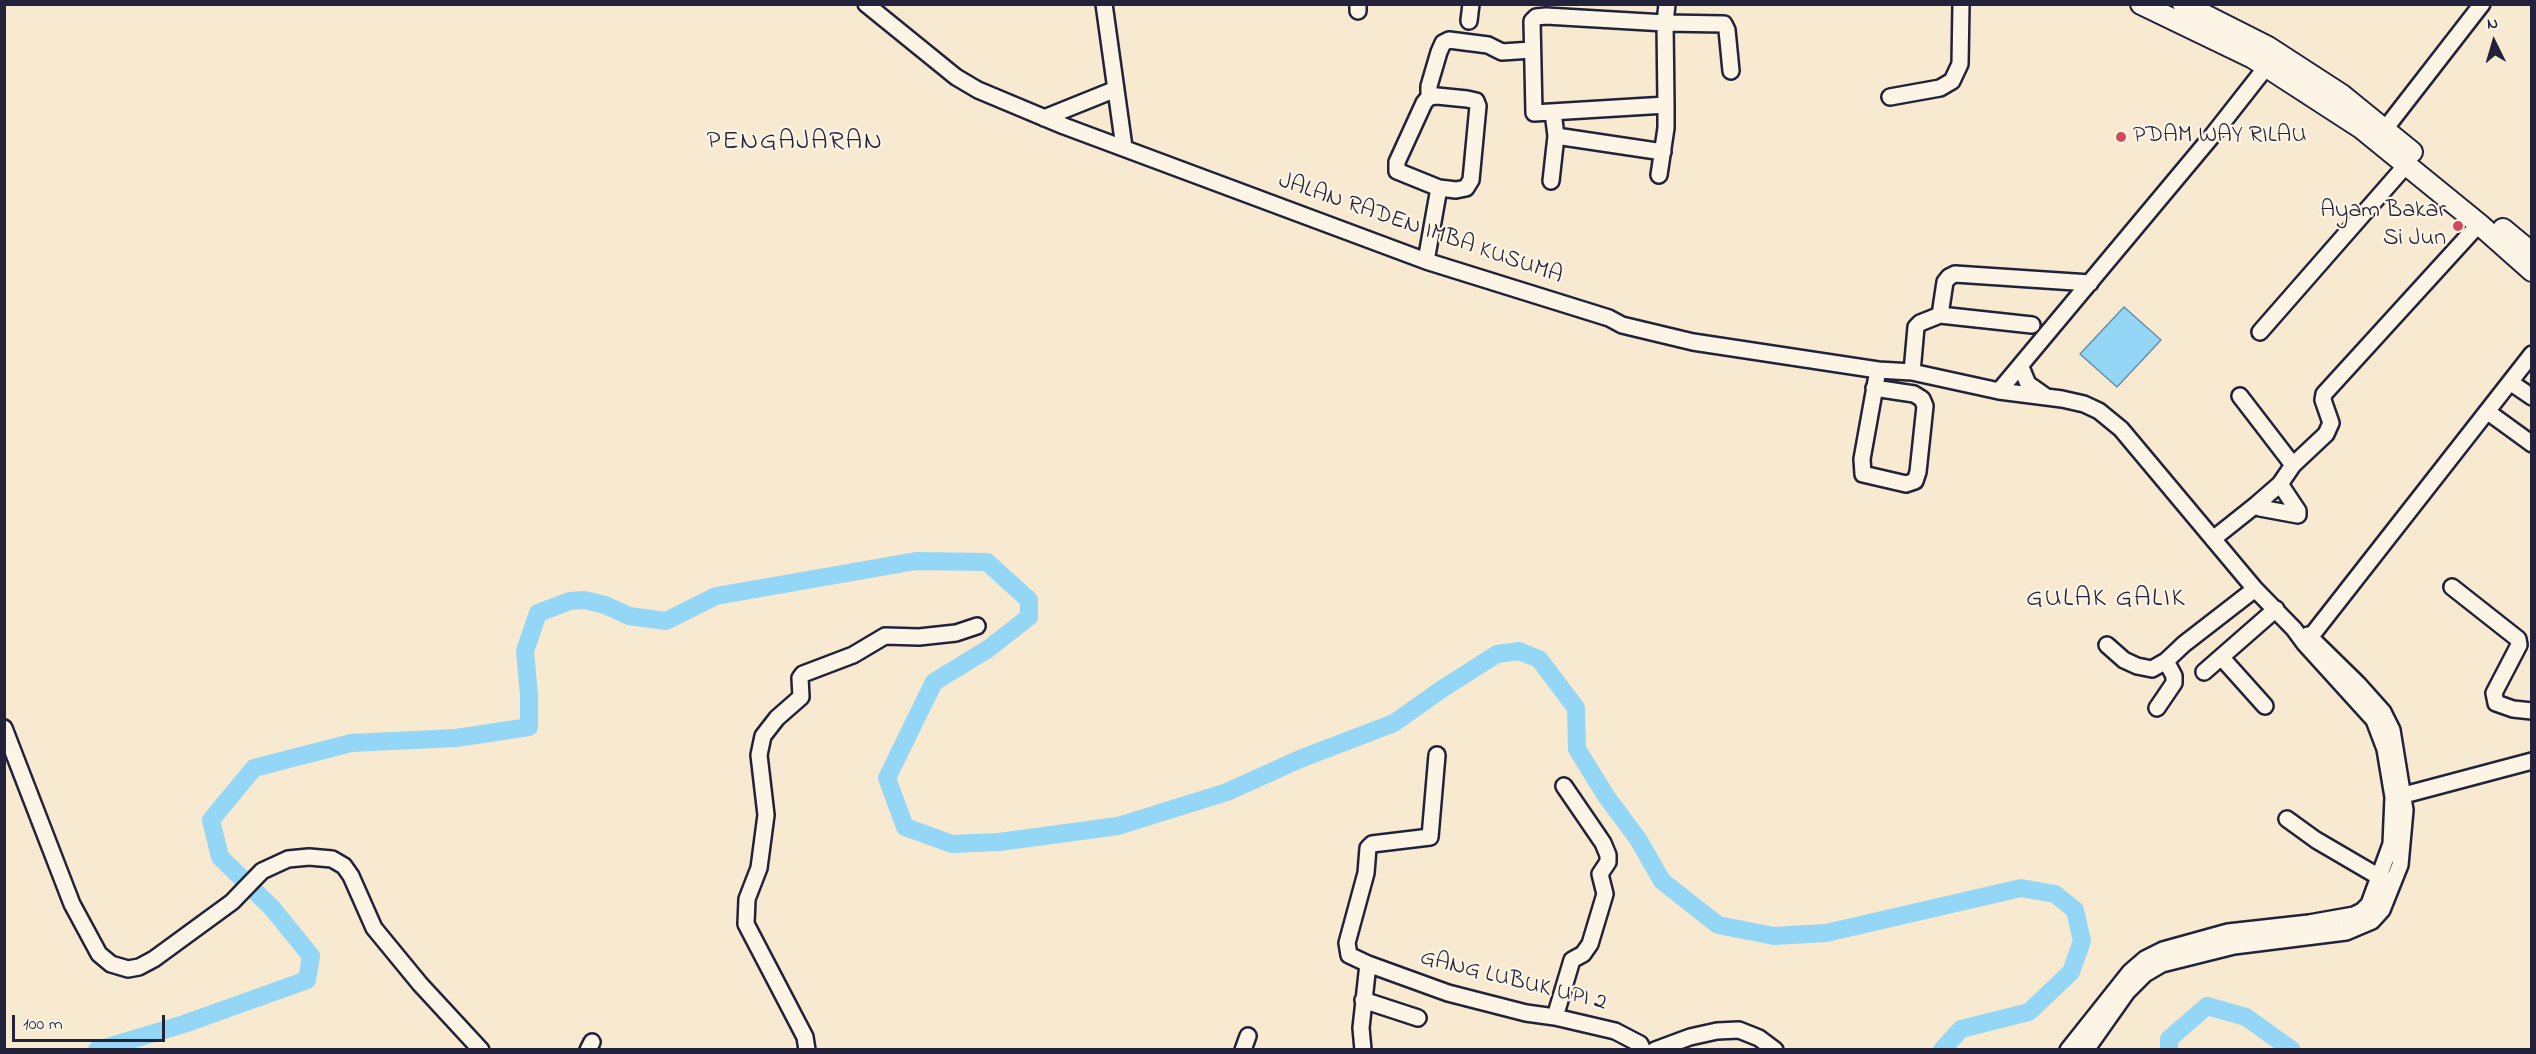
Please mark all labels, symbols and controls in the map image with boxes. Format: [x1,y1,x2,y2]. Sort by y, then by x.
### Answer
north arrow [2464,12,2524,72]
text: N [2486,12,2499,36]
place label: PDAM WAY RILAU [2133,123,2307,151]
district label: PENGAJARAN [707,128,883,160]
marker: PDAM WAY RILAU [2114,130,2128,144]
street label: JALAN RADEN IMBA KUSUMA [1274,168,1566,292]
place label: Ayam Bakar Si Jun [2320,198,2446,254]
marker: Ayam Bakar Si Jun [2451,219,2465,233]
district label: GULAK GALIK [2026,585,2186,617]
street label: GANG LUBUK UPI 2 [1417,945,1609,1019]
scale bar [15,1003,168,1041]
text: 100 m [23,1012,63,1038]

